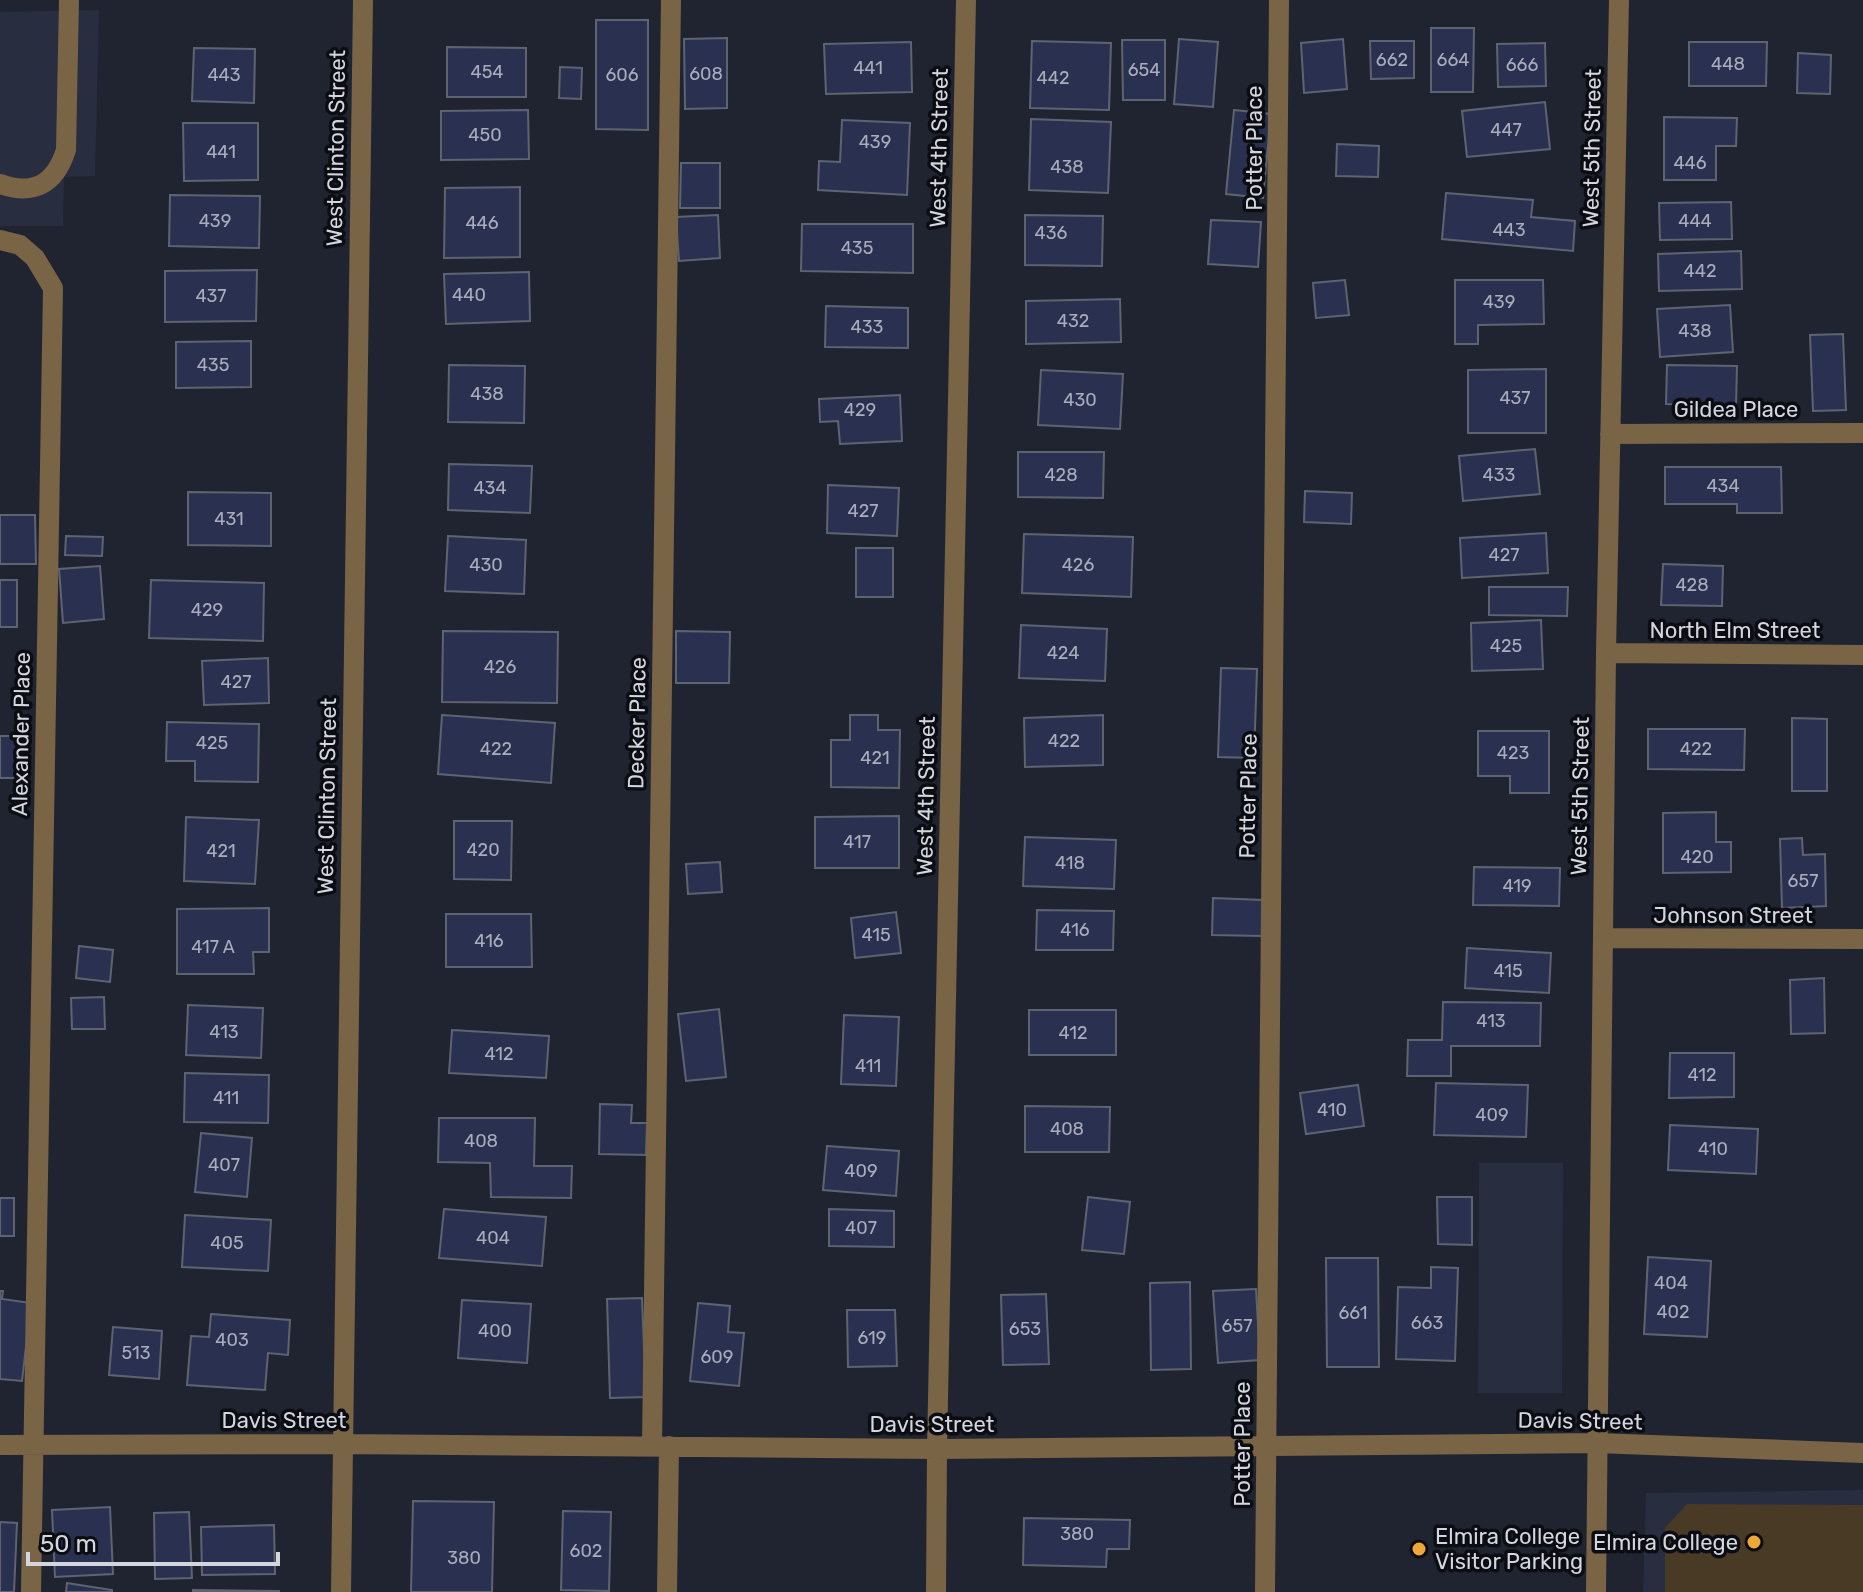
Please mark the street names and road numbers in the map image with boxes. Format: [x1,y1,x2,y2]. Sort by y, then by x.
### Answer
street label: West Clinton Street [321,49,351,247]
street label: West 4th Street [924,68,954,228]
street label: West 5th Street [1577,68,1607,228]
street label: Potter Place [1241,85,1268,211]
street label: Gildea Place [1674,396,1798,423]
street label: North Elm Street [1650,617,1821,644]
street label: Alexander Place [6,652,36,816]
street label: Decker Place [622,657,652,789]
street label: West Clinton Street [312,697,342,895]
street label: West 4th Street [911,716,941,876]
street label: West 5th Street [1565,716,1595,876]
street label: Potter Place [1233,733,1263,859]
street label: Johnson Street [1653,902,1813,929]
street label: Potter Place [1229,1381,1256,1507]
street label: Davis Street [1517,1406,1643,1436]
street label: Davis Street [222,1407,347,1434]
street label: Davis Street [870,1411,995,1438]

